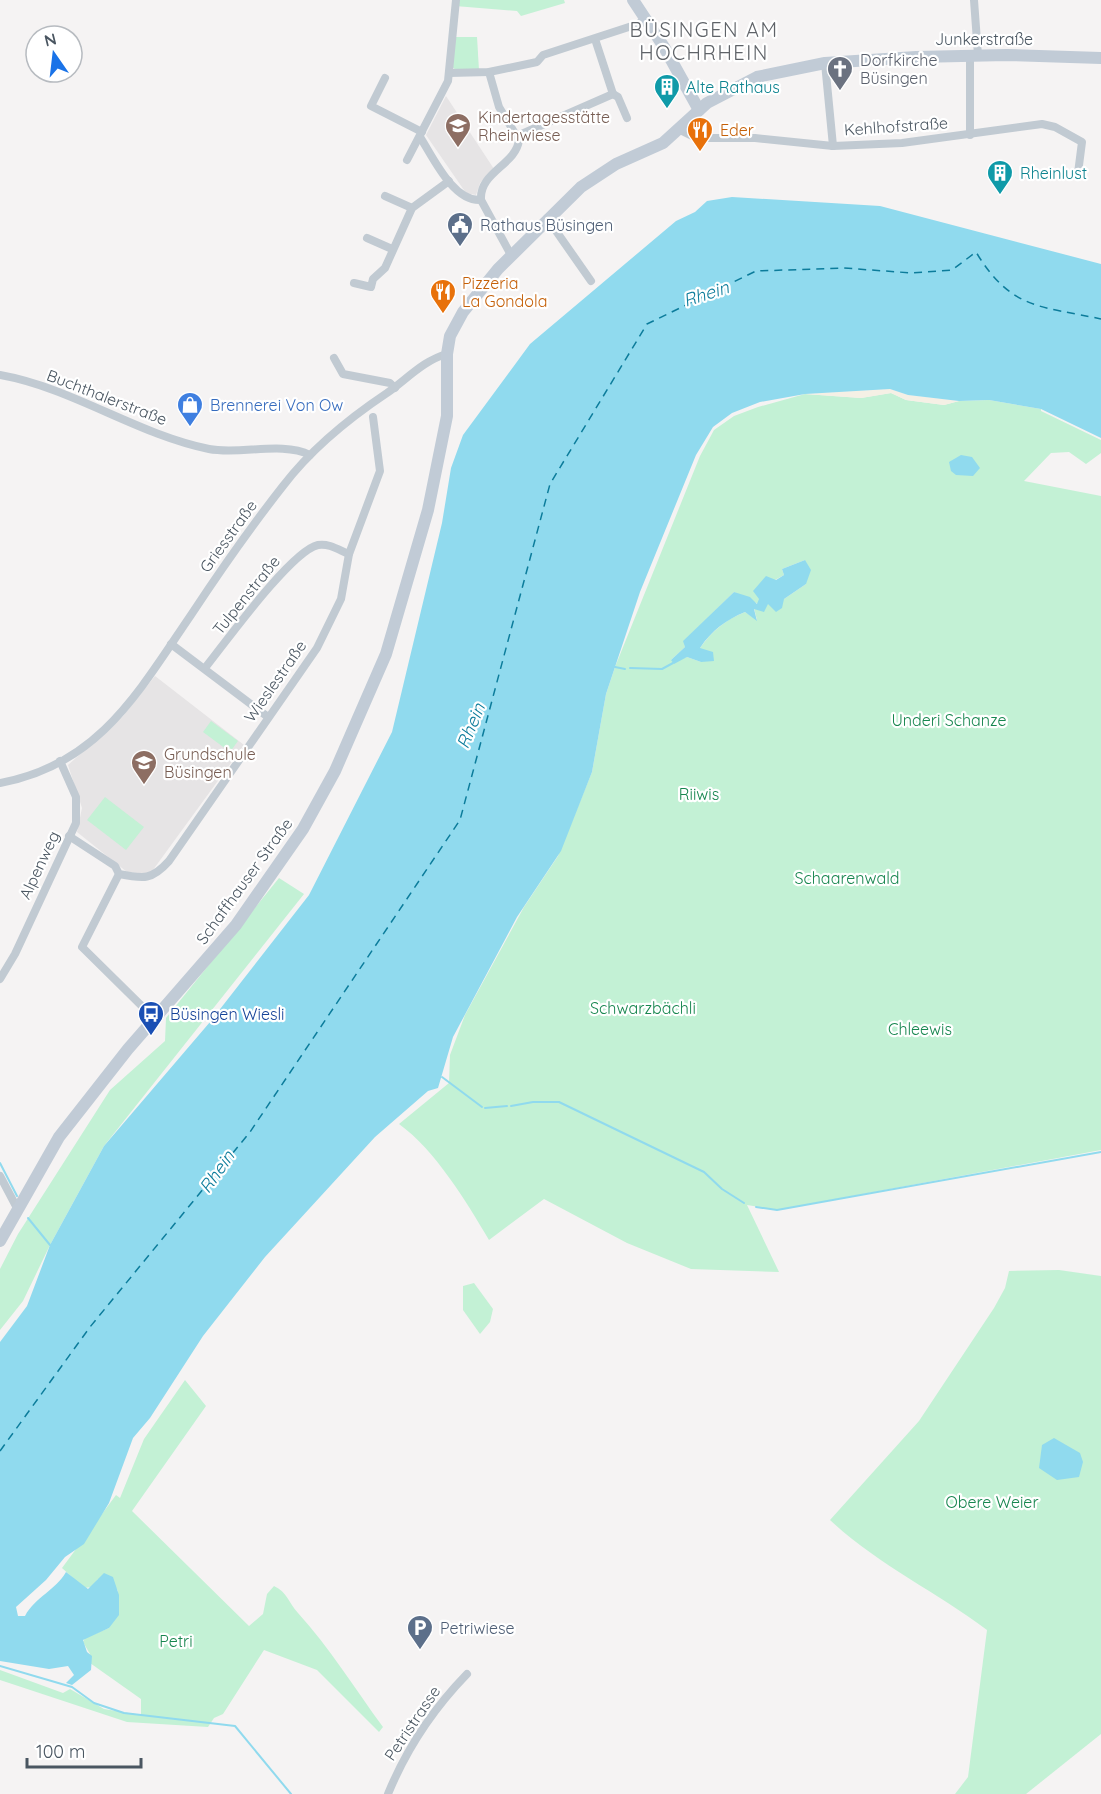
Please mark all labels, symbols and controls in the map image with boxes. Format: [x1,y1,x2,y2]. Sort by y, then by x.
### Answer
district label: BÜSINGEN AM HOCHRHEIN [629,17,779,65]
north arrow [24,24,84,84]
text: N [42,28,58,51]
street label: Junkerstraße [935,29,1033,49]
place label: Dorfkirche Büsingen [860,50,937,88]
church icon: Dorfkirche Büsingen [825,54,855,92]
building icon: Alte Rathaus [652,72,682,110]
place label: Alte Rathaus [686,77,780,97]
place label: Kindertagesstätte Rheinwiese [478,107,610,145]
school or university icon: Kindertagesstätte Rheinwiese [443,111,473,149]
street label: Kehlhofstraße [843,112,949,140]
restaurant icon: Eder [685,115,715,153]
place label: Eder [720,120,754,140]
building icon: Rheinlust [985,158,1015,196]
place label: Rheinlust [1020,163,1087,183]
public building icon: Rathaus Büsingen [445,210,475,248]
place label: Rathaus Büsingen [480,215,613,235]
place label: Pizzeria La Gondola [462,273,547,311]
water label: Rhein [680,275,732,312]
restaurant icon: Pizzeria La Gondola [428,277,458,315]
street label: Buchthalerstraße [44,365,170,429]
shop icon: Brennerei Von Ow [175,390,205,428]
place label: Brennerei Von Ow [210,395,343,415]
street label: Griesstraße [195,496,261,576]
street label: Tulpenstraße [208,551,284,639]
street label: Wieslestraße [239,636,311,726]
water label: Rhein [451,699,490,752]
park label: Underi Schanze [891,710,1007,730]
place label: Grundschule Büsingen [164,744,256,782]
school or university icon: Grundschule Büsingen [129,748,159,786]
park label: Riiwis [679,784,719,804]
street label: Schaffhauser Straße [191,814,297,948]
street label: Alpenweg [15,828,63,902]
park label: Schaarenwald [794,868,900,888]
park label: Schwarzbächli [590,998,696,1018]
bus stop icon: Büsingen Wiesli [136,999,166,1037]
place label: Büsingen Wiesli [170,1004,285,1024]
park label: Chleewis [888,1019,952,1039]
water label: Rhein [194,1146,240,1197]
park label: Obere Weier [945,1492,1039,1512]
parking icon: Petriwiese [405,1613,435,1651]
place label: Petriwiese [440,1618,514,1638]
park label: Petri [159,1631,193,1651]
street label: Petristrasse [380,1682,444,1764]
scale bar [27,1731,141,1769]
text: 100 m [36,1740,85,1763]

